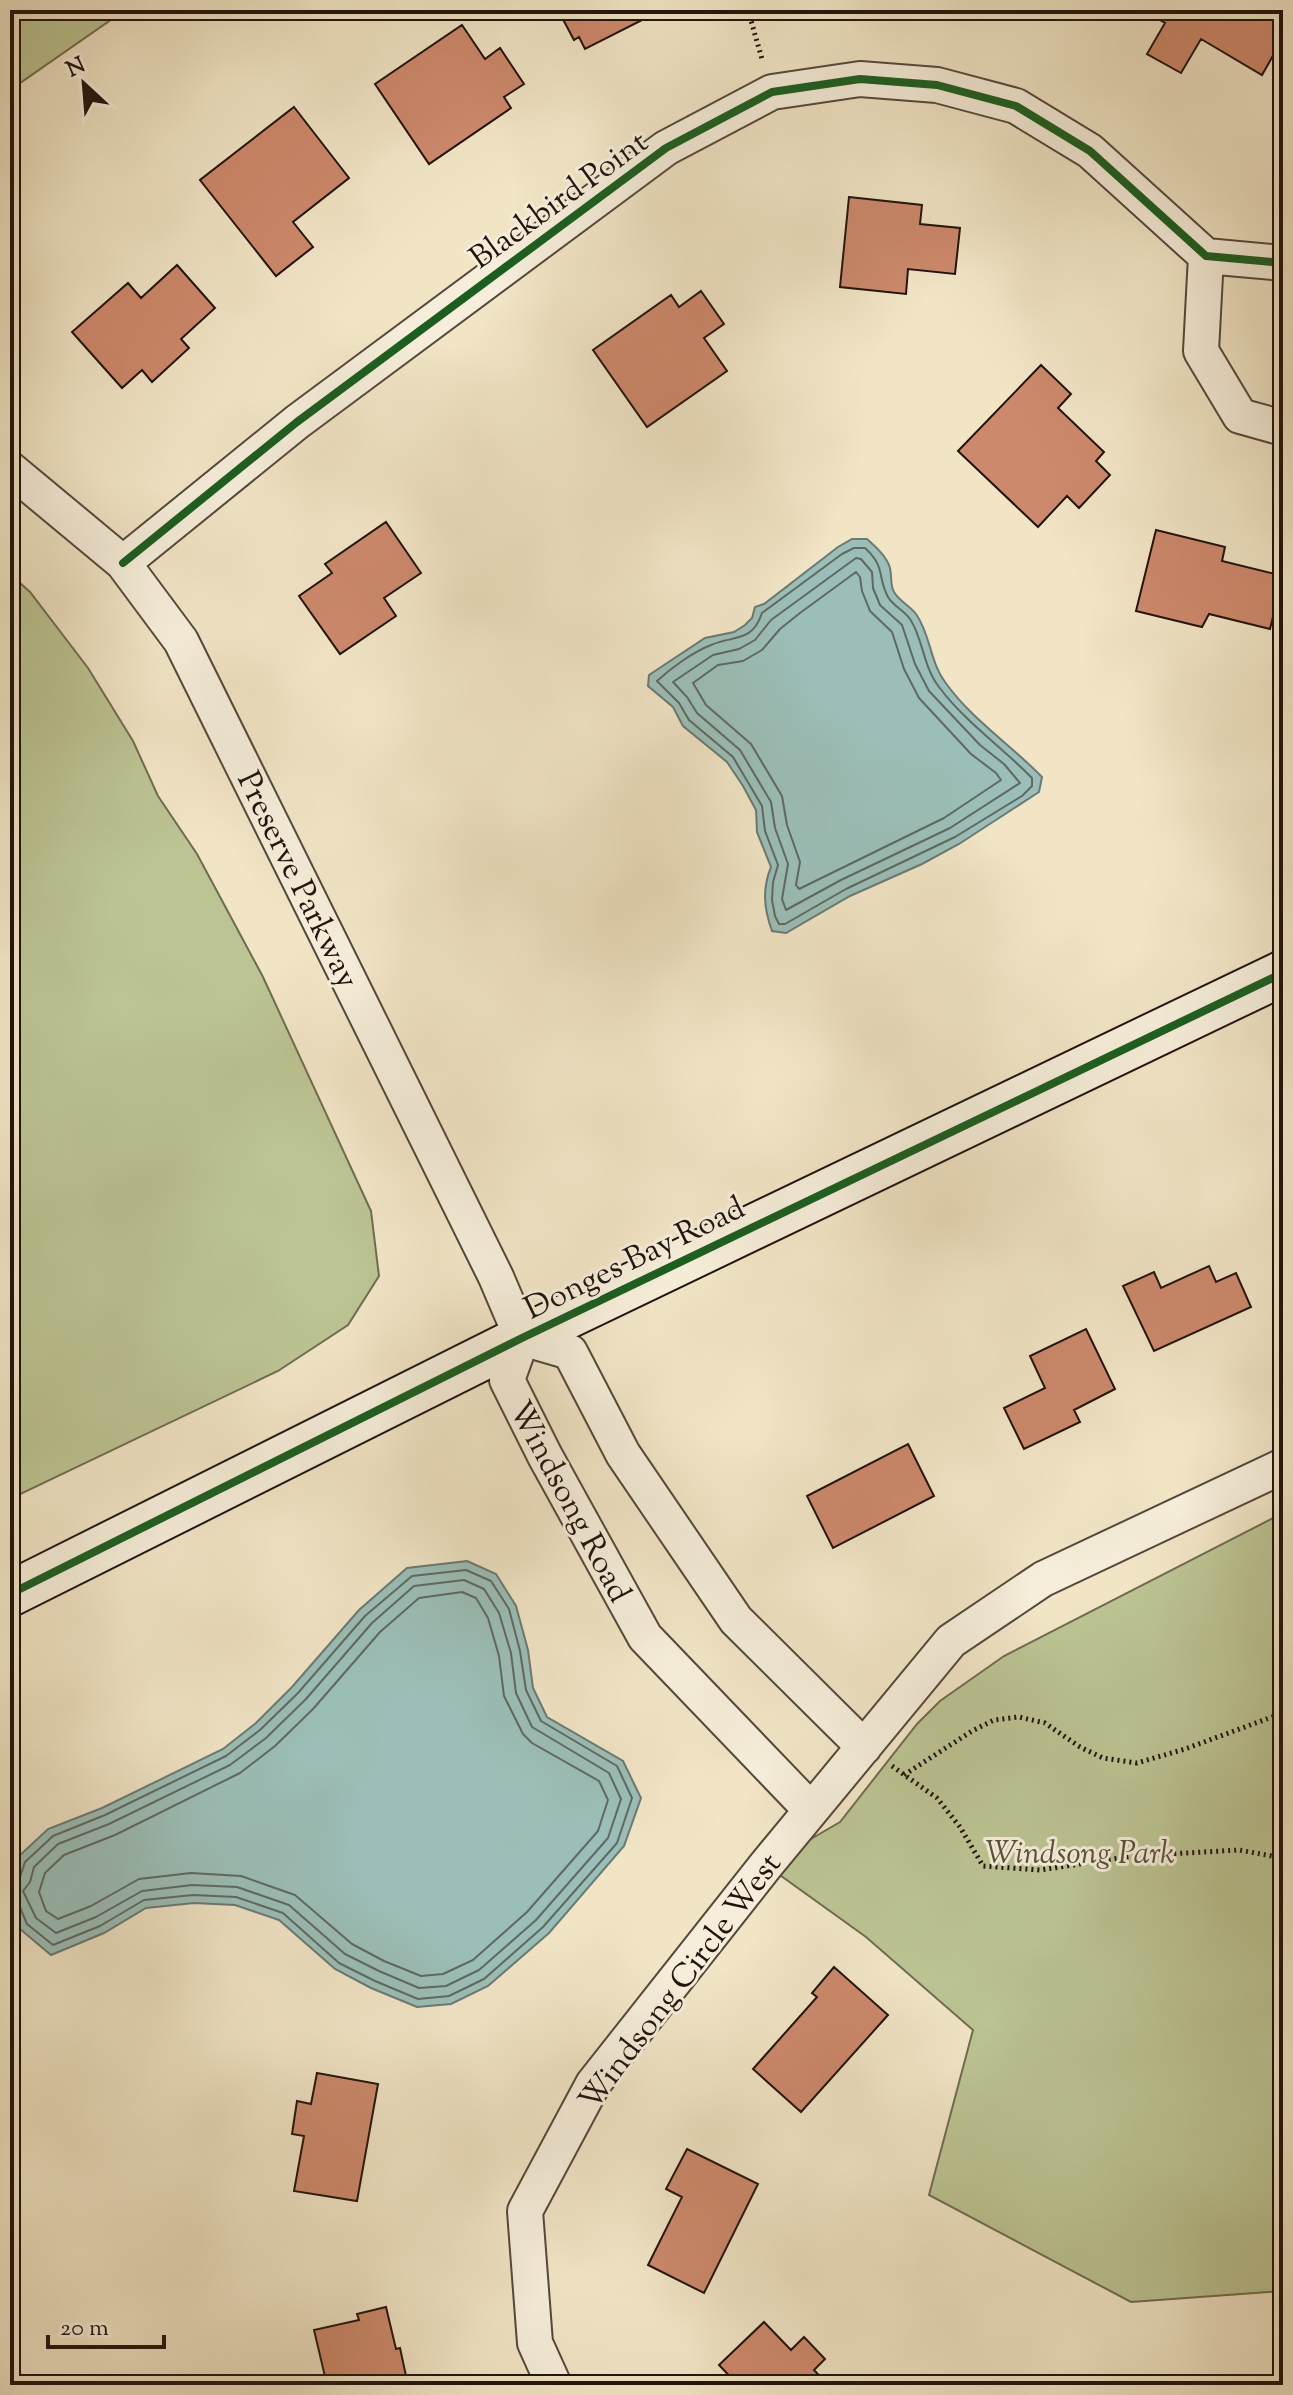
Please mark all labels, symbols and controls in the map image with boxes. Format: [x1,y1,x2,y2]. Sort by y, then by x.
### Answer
north arrow [44,44,124,124]
text: N [62,50,92,87]
street label: Blackbird Point [461,121,659,282]
street label: Preserve Parkway [224,764,369,997]
street label: Donges Bay Road [517,1186,753,1333]
street label: Windsong Road [496,1393,641,1611]
park label: Windsong Park [985,1832,1175,1878]
street label: Windsong Circle West [569,1844,794,2121]
scale bar [48,2299,164,2349]
text: 20 m [60,2312,109,2346]

